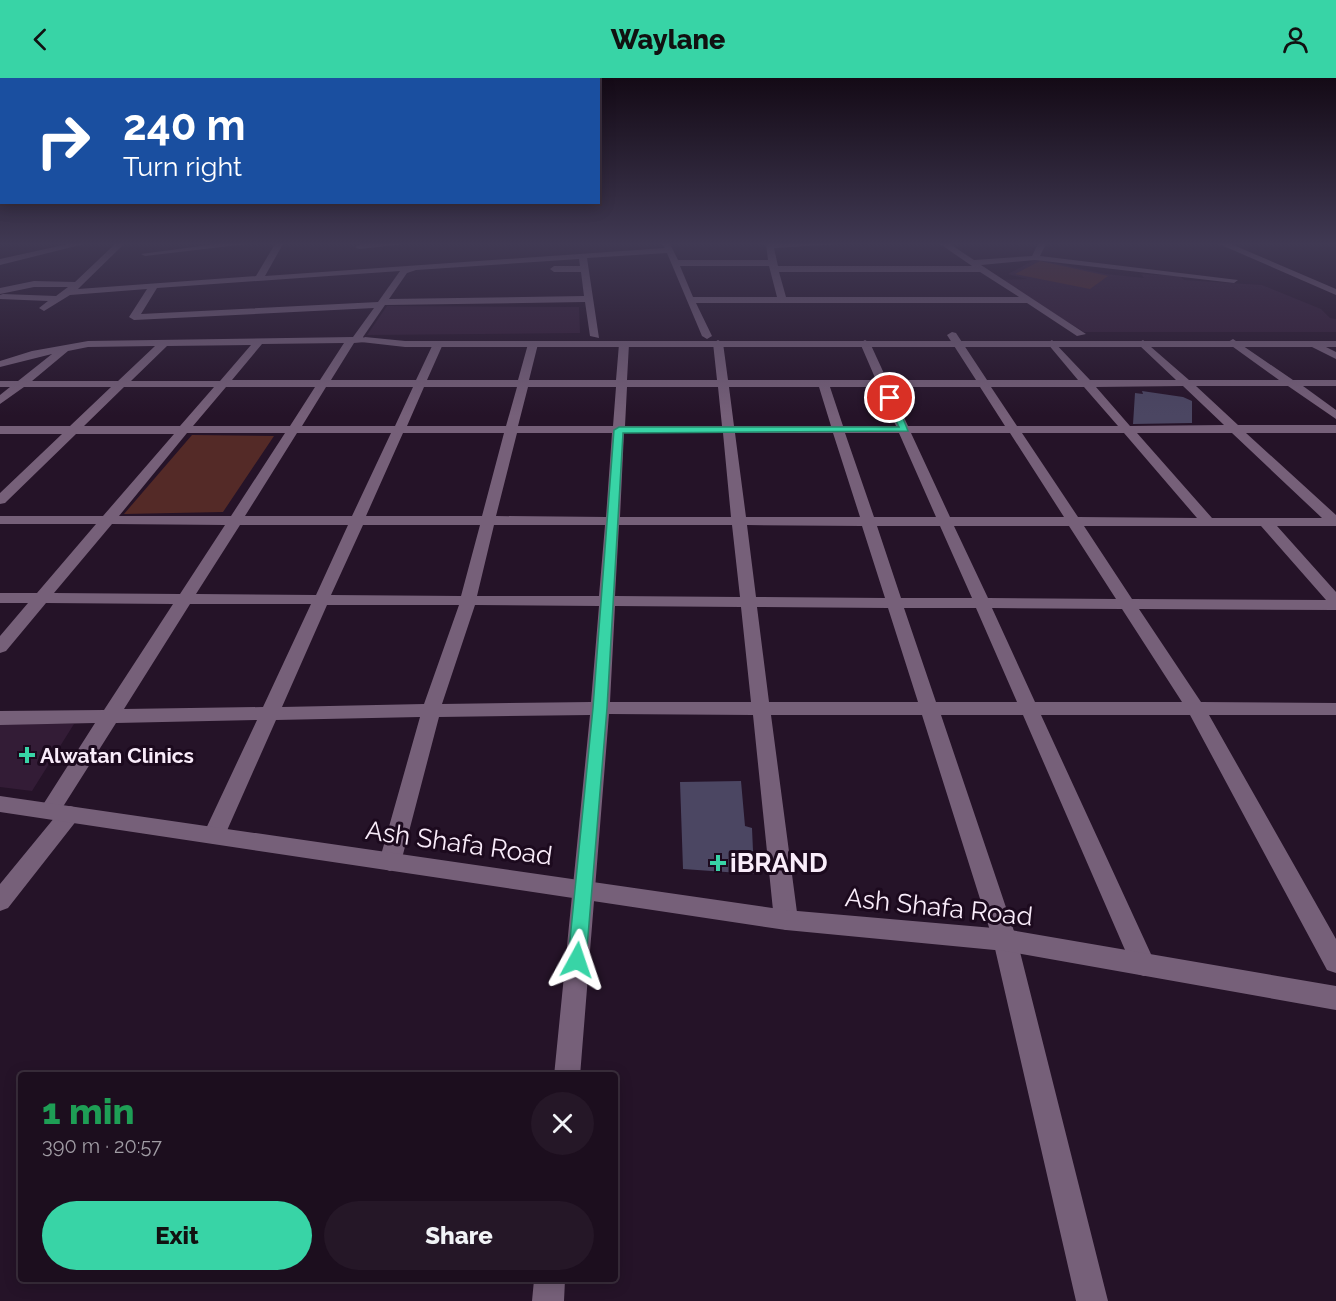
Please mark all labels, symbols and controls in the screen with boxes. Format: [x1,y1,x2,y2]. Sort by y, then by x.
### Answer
icon: back [24,23,57,56]
icon: person [1279,23,1312,56]
text: Waylane [611,24,725,55]
text: 240 m [123,101,246,150]
icon: right [24,102,102,180]
text: Turn right [123,151,242,182]
pin [864,372,915,423]
icon: arrive [873,381,906,414]
place label: Alwatan Clinics [40,743,194,768]
marker: Alwatan Clinics [18,746,36,764]
street label: Ash Shafa Road [364,815,554,871]
place label: iBRAND [730,848,828,878]
marker: iBRAND [711,856,725,870]
street label: Ash Shafa Road [844,882,1034,932]
position arrow [545,928,609,992]
text: 1 min [42,1090,134,1132]
button: close [531,1092,594,1155]
text: 390 m · 20:57 [42,1134,162,1158]
button: Exit [42,1201,312,1270]
button: Share [324,1201,594,1270]

